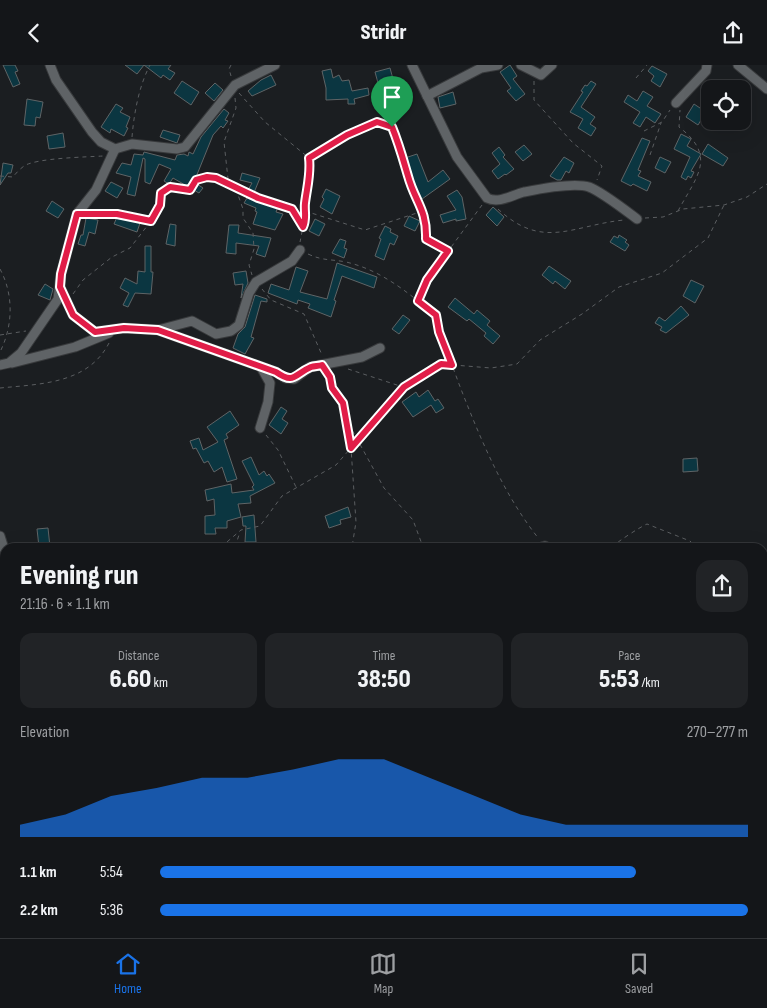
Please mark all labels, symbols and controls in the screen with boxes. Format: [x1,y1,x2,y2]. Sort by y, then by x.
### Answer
icon: back [20,19,48,47]
text: Stridr [360,19,407,46]
icon: share [719,19,747,47]
pin [371,76,413,127]
map controls [701,80,751,130]
button: locate [701,80,751,130]
icon: arrive [378,83,406,111]
text: Evening run [20,559,138,592]
button: share [696,560,748,612]
text: 21:16 · 6 × 1.1 km [20,595,110,614]
text: Distance [118,647,159,664]
text: Time [373,647,395,664]
text: Pace [618,647,640,664]
text: 6.60 [109,664,151,695]
text: 38:50 [357,664,411,695]
text: 5:53 [599,664,639,695]
text: km [151,674,168,691]
text: /km [639,674,660,691]
text: Elevation [20,723,69,742]
text: 270–277 m [687,723,748,742]
text: 1.1 km [20,863,57,882]
text: 5:54 [100,863,123,882]
text: 2.2 km [20,901,58,920]
text: 5:36 [100,901,123,920]
tab: Home [114,950,142,997]
tab: Map [369,950,397,997]
tab: Saved [625,950,653,997]

